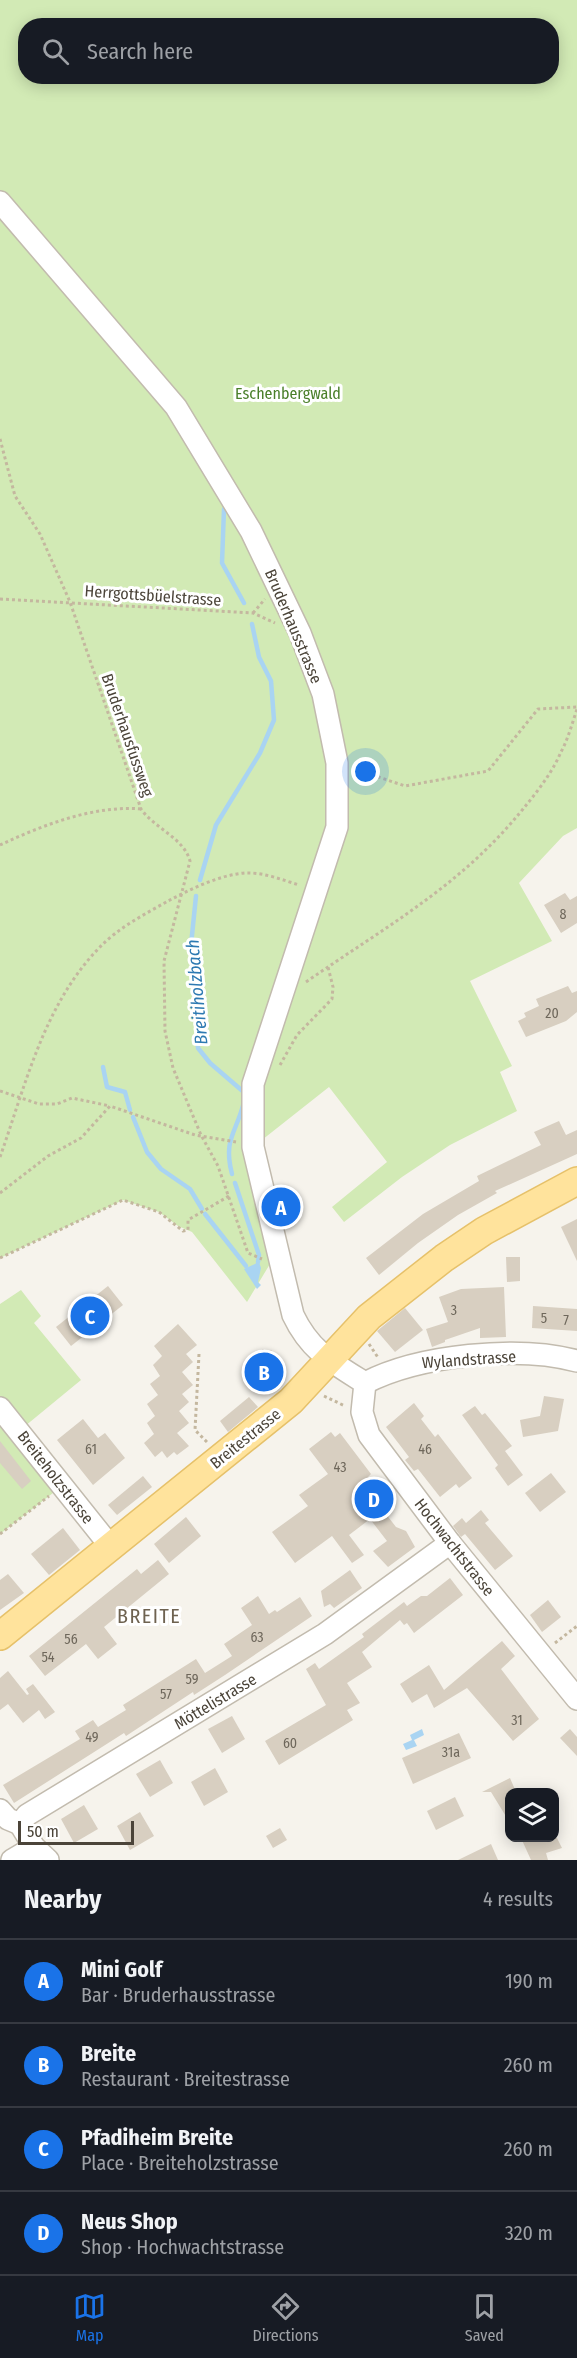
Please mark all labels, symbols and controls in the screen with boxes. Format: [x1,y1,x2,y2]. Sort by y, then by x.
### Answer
search box [18,18,559,84]
icon: search [39,35,72,68]
text: Search here [87,38,193,65]
park label: Eschenbergwald [235,384,341,403]
street label: Bruderhausstrasse [261,566,326,686]
street label: Herrgottsbüelstrasse [84,581,222,610]
street label: Bruderhausfussweg [98,671,158,800]
your location [351,757,380,786]
house number: 8 [560,906,567,923]
water label: Breitiholzbach [181,938,213,1046]
house number: 20 [545,1005,559,1022]
pin: A [262,1184,300,1230]
pin: C [70,1294,110,1338]
house number: 3 [451,1302,457,1319]
house number: 5 [541,1310,547,1327]
house number: 7 [563,1312,569,1329]
street label: Wylandstrasse [421,1347,517,1372]
pin: B [244,1350,284,1394]
street label: Breitestrasse [206,1404,284,1473]
street label: Breiteholzstrasse [13,1427,98,1528]
house number: 61 [85,1441,97,1458]
house number: 46 [418,1441,432,1458]
house number: 43 [334,1459,346,1476]
pin: D [354,1476,394,1522]
street label: Hochwachtstrasse [411,1495,499,1600]
district label: BREITE [117,1604,181,1628]
house number: 63 [250,1629,264,1646]
house number: 56 [64,1631,78,1648]
house number: 54 [41,1649,55,1666]
street label: Möttelistrasse [171,1669,260,1733]
house number: 59 [185,1671,199,1688]
house number: 57 [160,1686,172,1703]
house number: 31 [511,1712,523,1729]
house number: 49 [85,1729,99,1746]
house number: 60 [283,1735,297,1752]
house number: 31a [442,1744,460,1761]
map controls [505,1788,559,1842]
button: layers [505,1788,559,1842]
scale bar [18,1818,134,1846]
text: 50 m [27,1822,59,1841]
text: Nearby [24,1884,101,1915]
text: 4 results [483,1887,553,1911]
text: Mini Golf [81,1956,162,1983]
text: A [38,1969,49,1993]
text: 190 m [505,1969,553,1993]
text: Bar · Bruderhausstrasse [81,1983,275,2007]
text: Breite [81,2040,136,2067]
text: B [38,2053,49,2077]
text: 260 m [504,2053,553,2077]
text: Restaurant · Breitestrasse [81,2067,290,2091]
text: Pfadiheim Breite [81,2124,233,2151]
text: C [38,2137,49,2161]
text: 260 m [504,2137,553,2161]
text: Place · Breiteholzstrasse [81,2151,279,2175]
text: Neus Shop [81,2208,178,2235]
text: D [38,2221,49,2245]
text: 320 m [505,2221,553,2245]
text: Shop · Hochwachtstrasse [81,2235,284,2259]
tab: Map [73,2290,106,2345]
tab: Directions [252,2290,319,2345]
tab: Saved [465,2290,504,2345]

